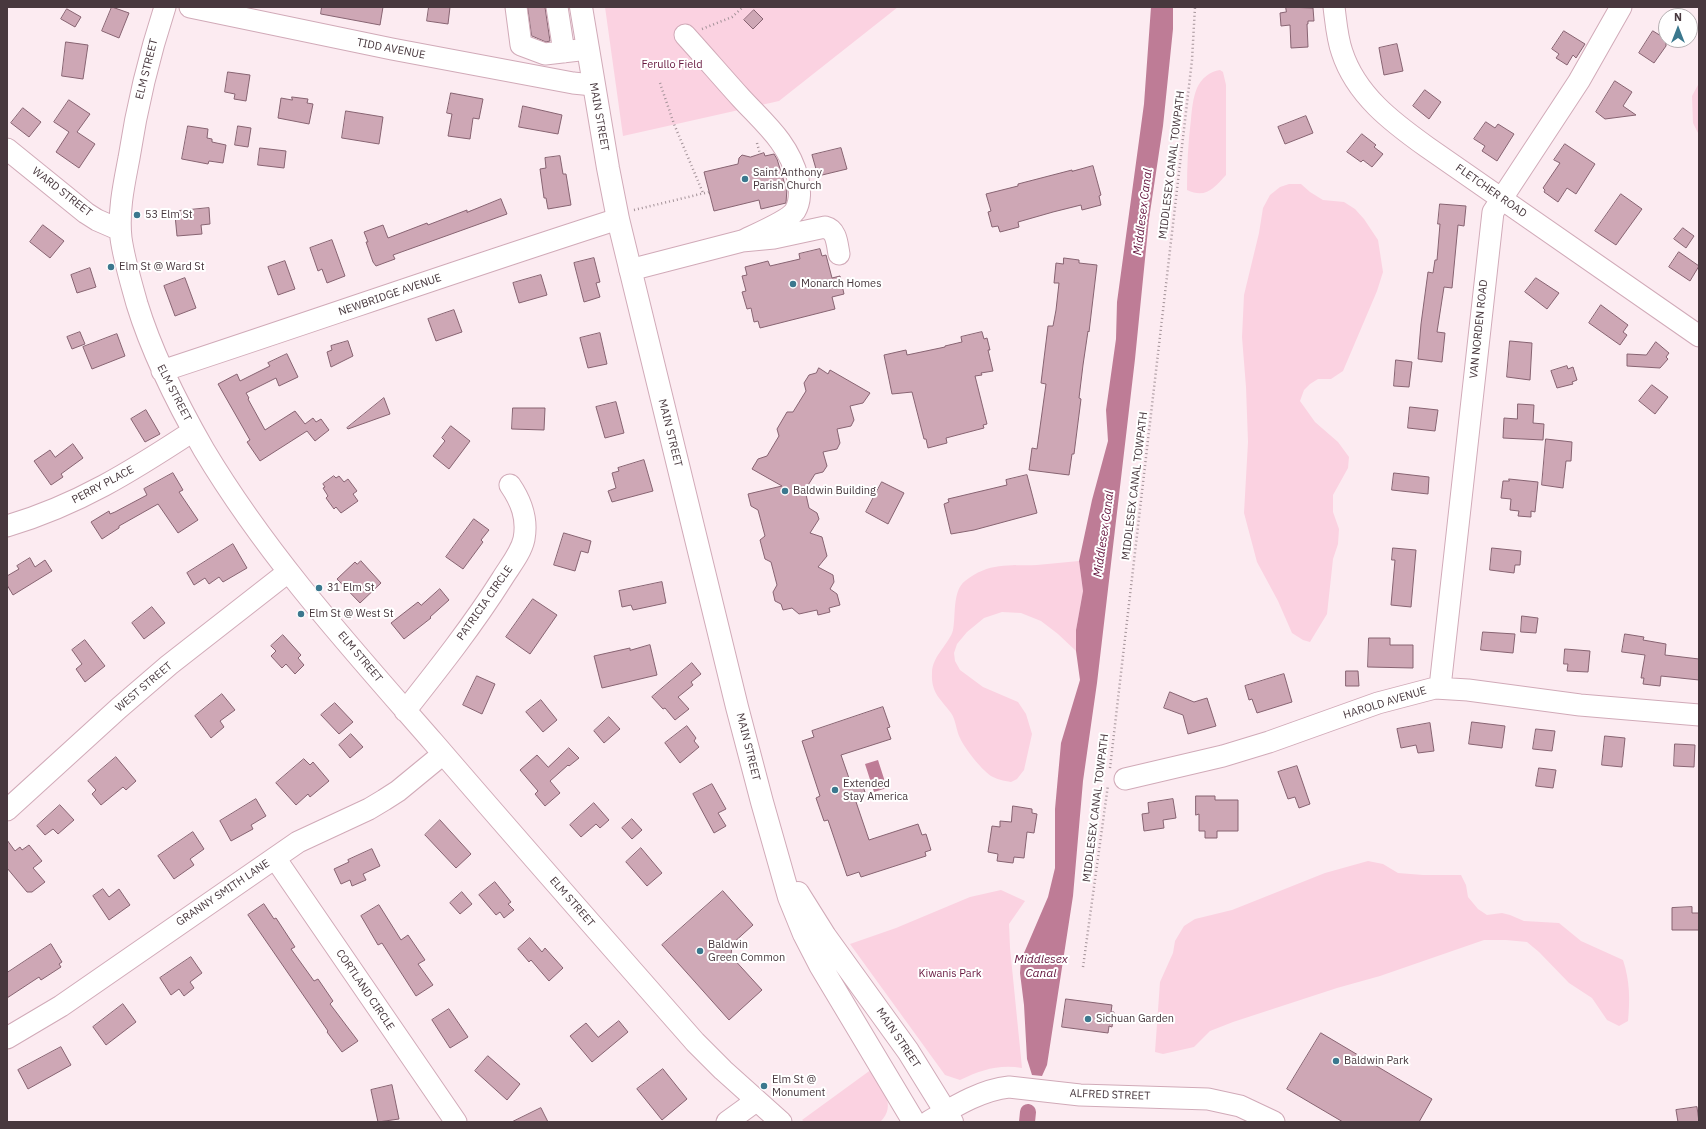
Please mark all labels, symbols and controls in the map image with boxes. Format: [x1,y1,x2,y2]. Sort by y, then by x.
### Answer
north arrow [1658,8,1698,48]
text: N [1674,10,1682,24]
street label: TIDD AVENUE [356,36,426,62]
street label: ELM STREET [133,37,161,101]
park label: Ferullo Field [641,58,703,72]
street label: MAIN STREET [586,82,612,152]
street label: MIDDLESEX CANAL TOWPATH [1156,90,1188,240]
street label: FLETCHER ROAD [1453,162,1529,220]
street label: WARD STREET [29,164,95,220]
place label: Saint Anthony Parish Church [753,166,822,192]
water label: Middlesex Canal [1131,168,1155,256]
marker: Saint Anthony Parish Church [740,174,750,184]
place label: 53 Elm St [145,208,193,222]
marker: 53 Elm St [132,210,142,220]
place label: Elm St @ Ward St [119,260,205,274]
marker: Elm St @ Ward St [106,262,116,272]
street label: NEWBRIDGE AVENUE [337,271,443,319]
place label: Monarch Homes [801,277,882,291]
marker: Monarch Homes [788,279,798,289]
street label: VAN NORDEN ROAD [1467,279,1491,379]
street label: ELM STREET [154,362,194,424]
street label: MAIN STREET [655,398,685,468]
street label: MIDDLESEX CANAL TOWPATH [1119,411,1151,561]
street label: PERRY PLACE [70,463,136,507]
place label: Baldwin Building [793,484,876,498]
marker: Baldwin Building [780,486,790,496]
water label: Middlesex Canal [1091,490,1117,578]
street label: PATRICIA CIRCLE [454,563,516,643]
place label: 31 Elm St [327,581,375,595]
marker: 31 Elm St [314,583,324,593]
place label: Elm St @ West St [309,607,394,621]
marker: Elm St @ West St [296,609,306,619]
street label: ELM STREET [335,629,385,685]
street label: WEST STREET [113,659,175,715]
street label: HAROLD AVENUE [1342,684,1428,722]
street label: MAIN STREET [733,712,763,782]
street label: MIDDLESEX CANAL TOWPATH [1080,733,1112,883]
place label: Extended Stay America [843,777,908,803]
marker: Extended Stay America [830,785,840,795]
street label: GRANNY SMITH LANE [174,857,272,929]
street label: ELM STREET [547,874,597,930]
place label: Baldwin Green Common [708,938,785,964]
marker: Baldwin Green Common [695,946,705,956]
street label: CORTLAND CIRCLE [333,947,397,1033]
water label: Middlesex Canal [1014,953,1068,981]
park label: Kiwanis Park [918,967,982,981]
street label: MAIN STREET [873,1006,923,1070]
place label: Sichuan Garden [1096,1012,1174,1026]
marker: Sichuan Garden [1083,1014,1093,1024]
place label: Baldwin Park [1344,1054,1409,1068]
marker: Baldwin Park [1331,1056,1341,1066]
place label: Elm St @ Monument [772,1073,825,1099]
marker: Elm St @ Monument [759,1081,769,1091]
street label: ALFRED STREET [1069,1087,1151,1103]

